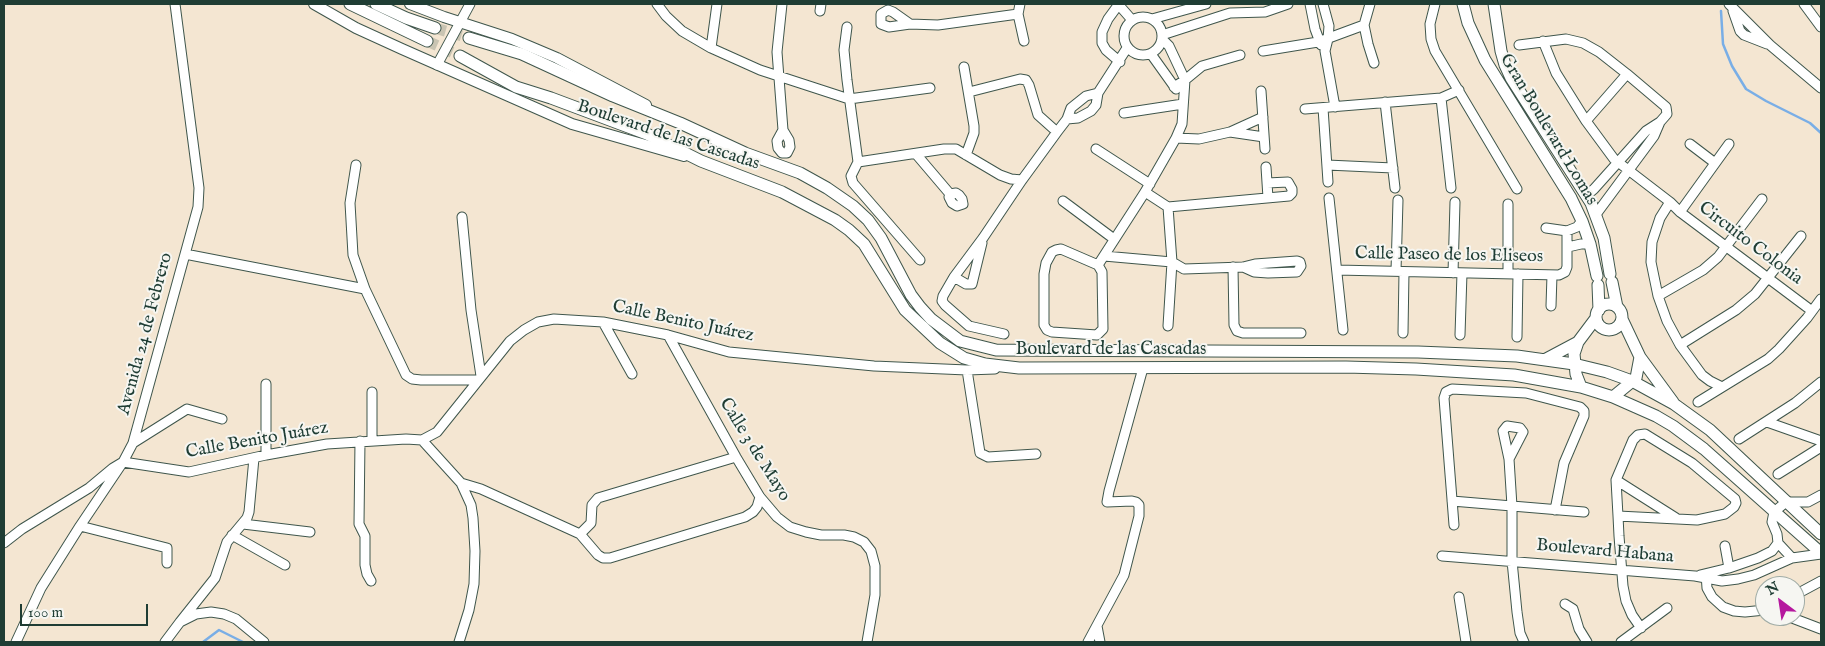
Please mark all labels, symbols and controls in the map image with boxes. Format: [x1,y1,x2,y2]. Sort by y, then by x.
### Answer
street label: Gran Boulevard Lomas [1494,50,1602,210]
street label: Boulevard de las Cascadas [574,96,762,176]
street label: Circuito Colonia [1694,198,1806,290]
street label: Calle Paseo de los Eliseos [1355,244,1543,268]
street label: Avenida 24 de Febrero [114,251,178,417]
street label: Calle Benito Juárez [610,296,756,348]
street label: Boulevard de las Cascadas [1016,339,1206,361]
street label: Calle 3 de Mayo [714,394,794,506]
street label: Calle Benito Juárez [184,418,330,464]
street label: Boulevard Habana [1535,535,1675,569]
north arrow [1755,576,1805,626]
text: N [1763,578,1783,600]
scale bar [22,594,150,626]
text: 100 m [28,603,63,622]

